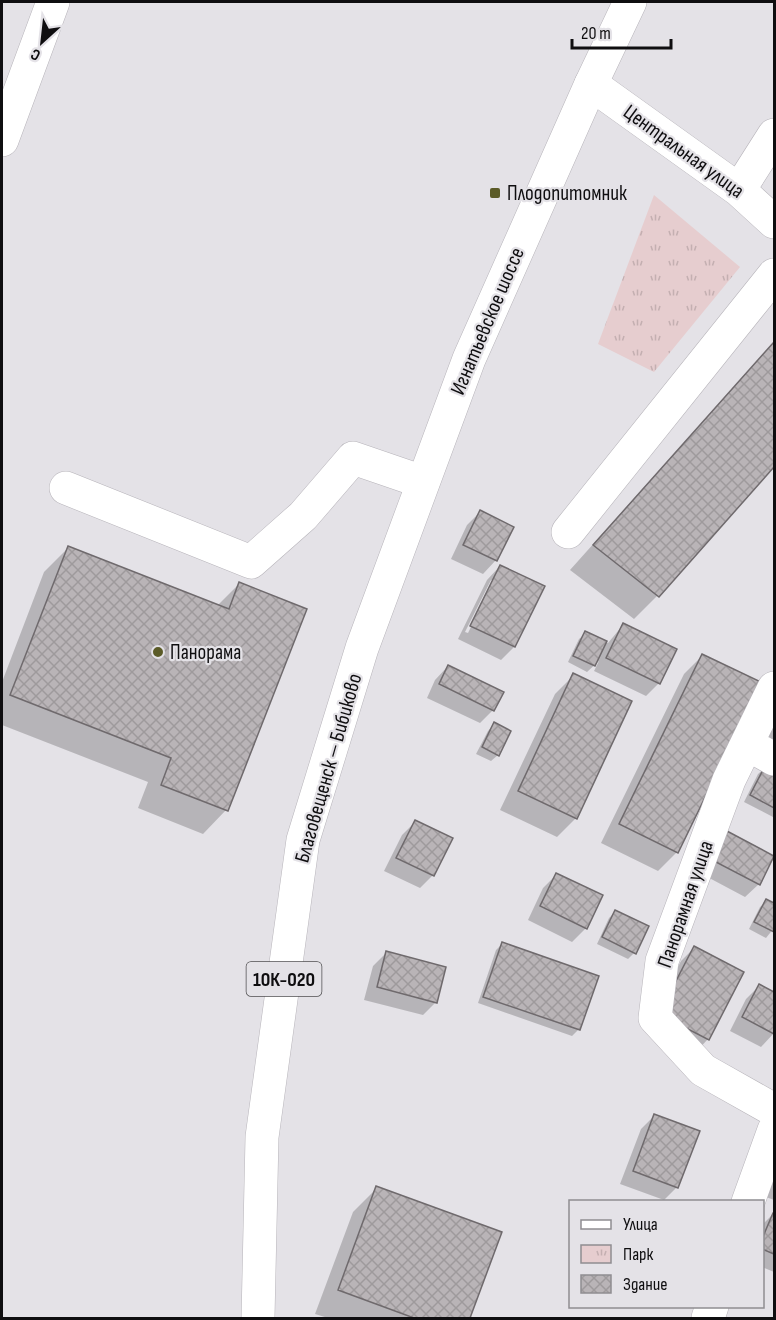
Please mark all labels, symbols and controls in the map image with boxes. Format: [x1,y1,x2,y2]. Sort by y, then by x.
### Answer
north arrow [12,12,72,72]
scale bar [572,12,671,50]
text: 20 m [581,23,611,44]
text: С [28,44,44,64]
street label: Центральная улица [619,99,749,204]
place label: Плодопитомник [507,181,627,206]
marker: Плодопитомник [488,186,502,200]
street label: Игнатьевское шоссе [445,244,530,399]
place label: Панорама [170,640,241,665]
marker: Панорама [151,645,165,659]
street label: Благовещенск — Бибиково [290,671,367,866]
street label: Панорамная улица [652,837,719,971]
road number: 10К-020 [246,962,322,996]
legend [569,1200,764,1308]
text: Улица [623,1214,658,1235]
text: Парк [623,1244,654,1265]
text: Здание [623,1274,668,1295]

